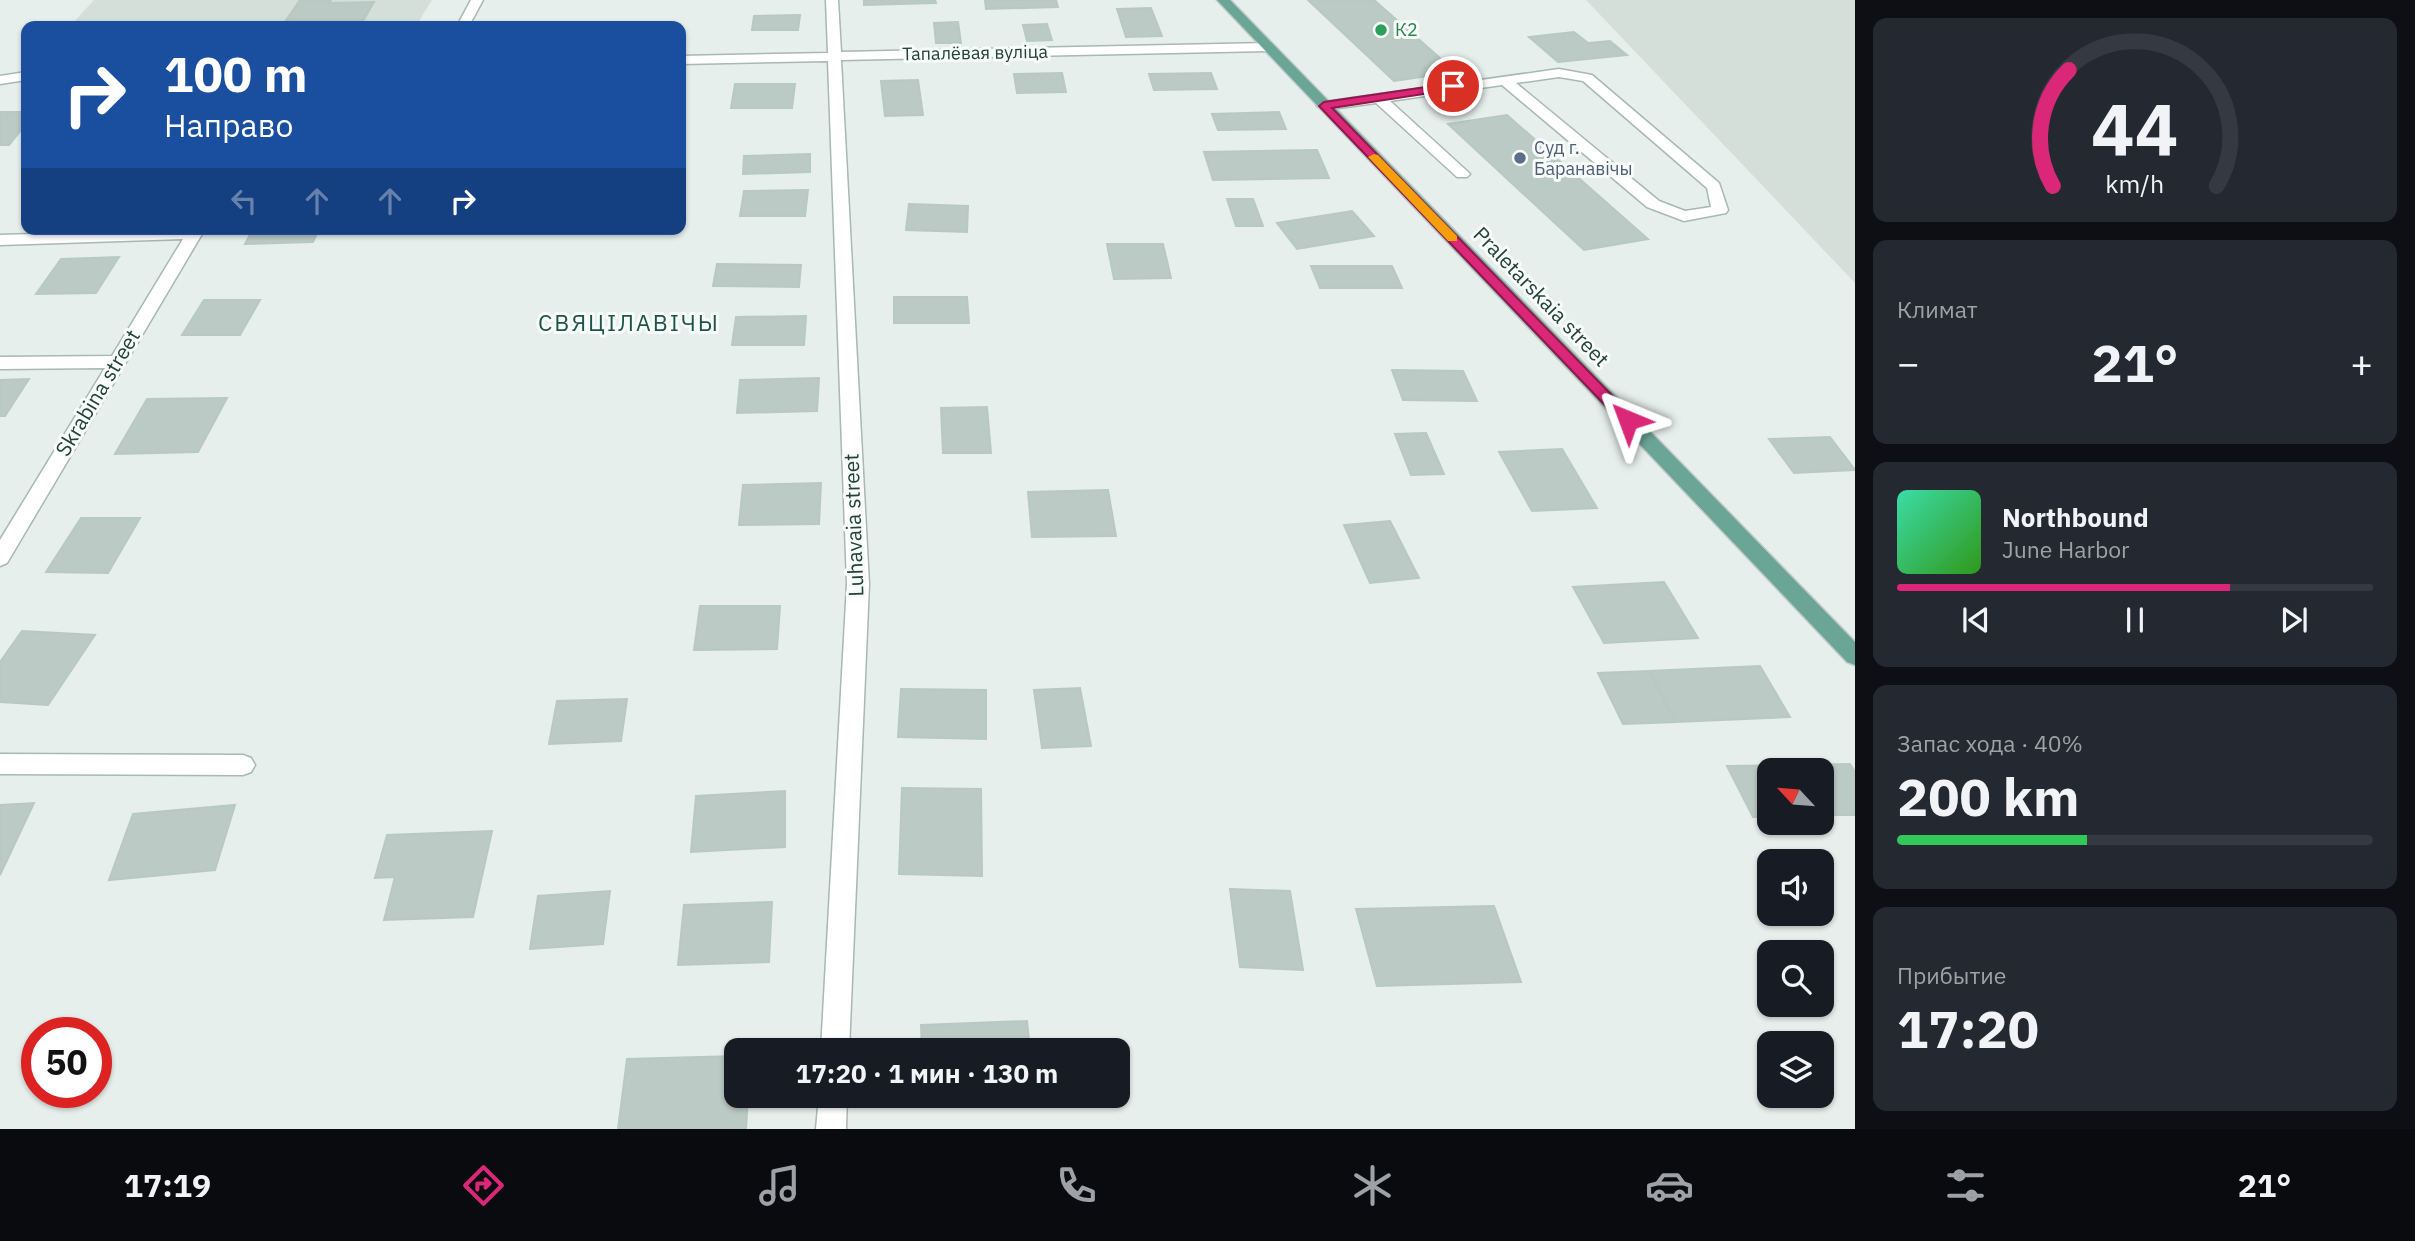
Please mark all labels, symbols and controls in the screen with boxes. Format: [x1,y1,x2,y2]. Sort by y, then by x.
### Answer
place label: К2 [1395,18,1418,41]
marker: К2 [1373,22,1389,38]
street label: Тапалёвая вуліца [902,40,1049,65]
text: 100 m [164,42,308,105]
icon: right [49,49,140,140]
pin [1423,56,1483,116]
icon: arrive [1434,67,1472,105]
text: 44 [2091,81,2179,176]
text: Направо [164,104,293,146]
place label: Суд г. Баранавічы [1534,136,1633,180]
marker: Суд г. Баранавічы [1512,150,1528,166]
text: km/h [2106,167,2164,200]
icon: left [225,182,263,220]
icon: ahead [298,182,336,220]
icon: ahead [371,182,409,220]
icon: right [444,182,482,220]
street label: Praletarskaia street [1468,220,1616,372]
text: Климат [1897,294,1978,324]
district label: СВЯЦІЛАВІЧЫ [538,307,720,337]
street label: Skrabina street [48,324,146,461]
text: 21° [2092,329,2178,396]
text: − [1897,338,1920,387]
text: + [2350,338,2373,387]
position arrow [1591,383,1665,457]
street label: Luhavaia street [837,453,869,597]
text: Northbound [2002,500,2149,534]
text: June Harbor [2002,534,2130,564]
icon: previous [1957,601,1995,639]
icon: pause [2116,601,2154,639]
icon: next [2275,601,2313,639]
text: Запас хода · 40% [1897,728,2083,758]
north arrow [1757,758,1834,835]
map controls [1757,758,1834,1108]
text: 200 km [1897,763,2079,830]
button: sound [1757,849,1834,926]
button: search [1757,940,1834,1017]
text: Прибытие [1897,960,2006,990]
text: 17:20 [1897,995,2039,1062]
speed limit sign: 50 [21,1017,112,1108]
button: layers [1757,1031,1834,1108]
text: 17:20 · 1 мин · 130 m [796,1056,1058,1090]
icon: directions [459,1161,508,1210]
icon: music [755,1161,804,1210]
icon: phone [1052,1161,1101,1210]
icon: climate [1348,1161,1397,1210]
icon: car [1645,1161,1694,1210]
icon: filters [1941,1161,1990,1210]
text: 17:19 [124,1164,211,1206]
text: 21° [2238,1164,2291,1206]

